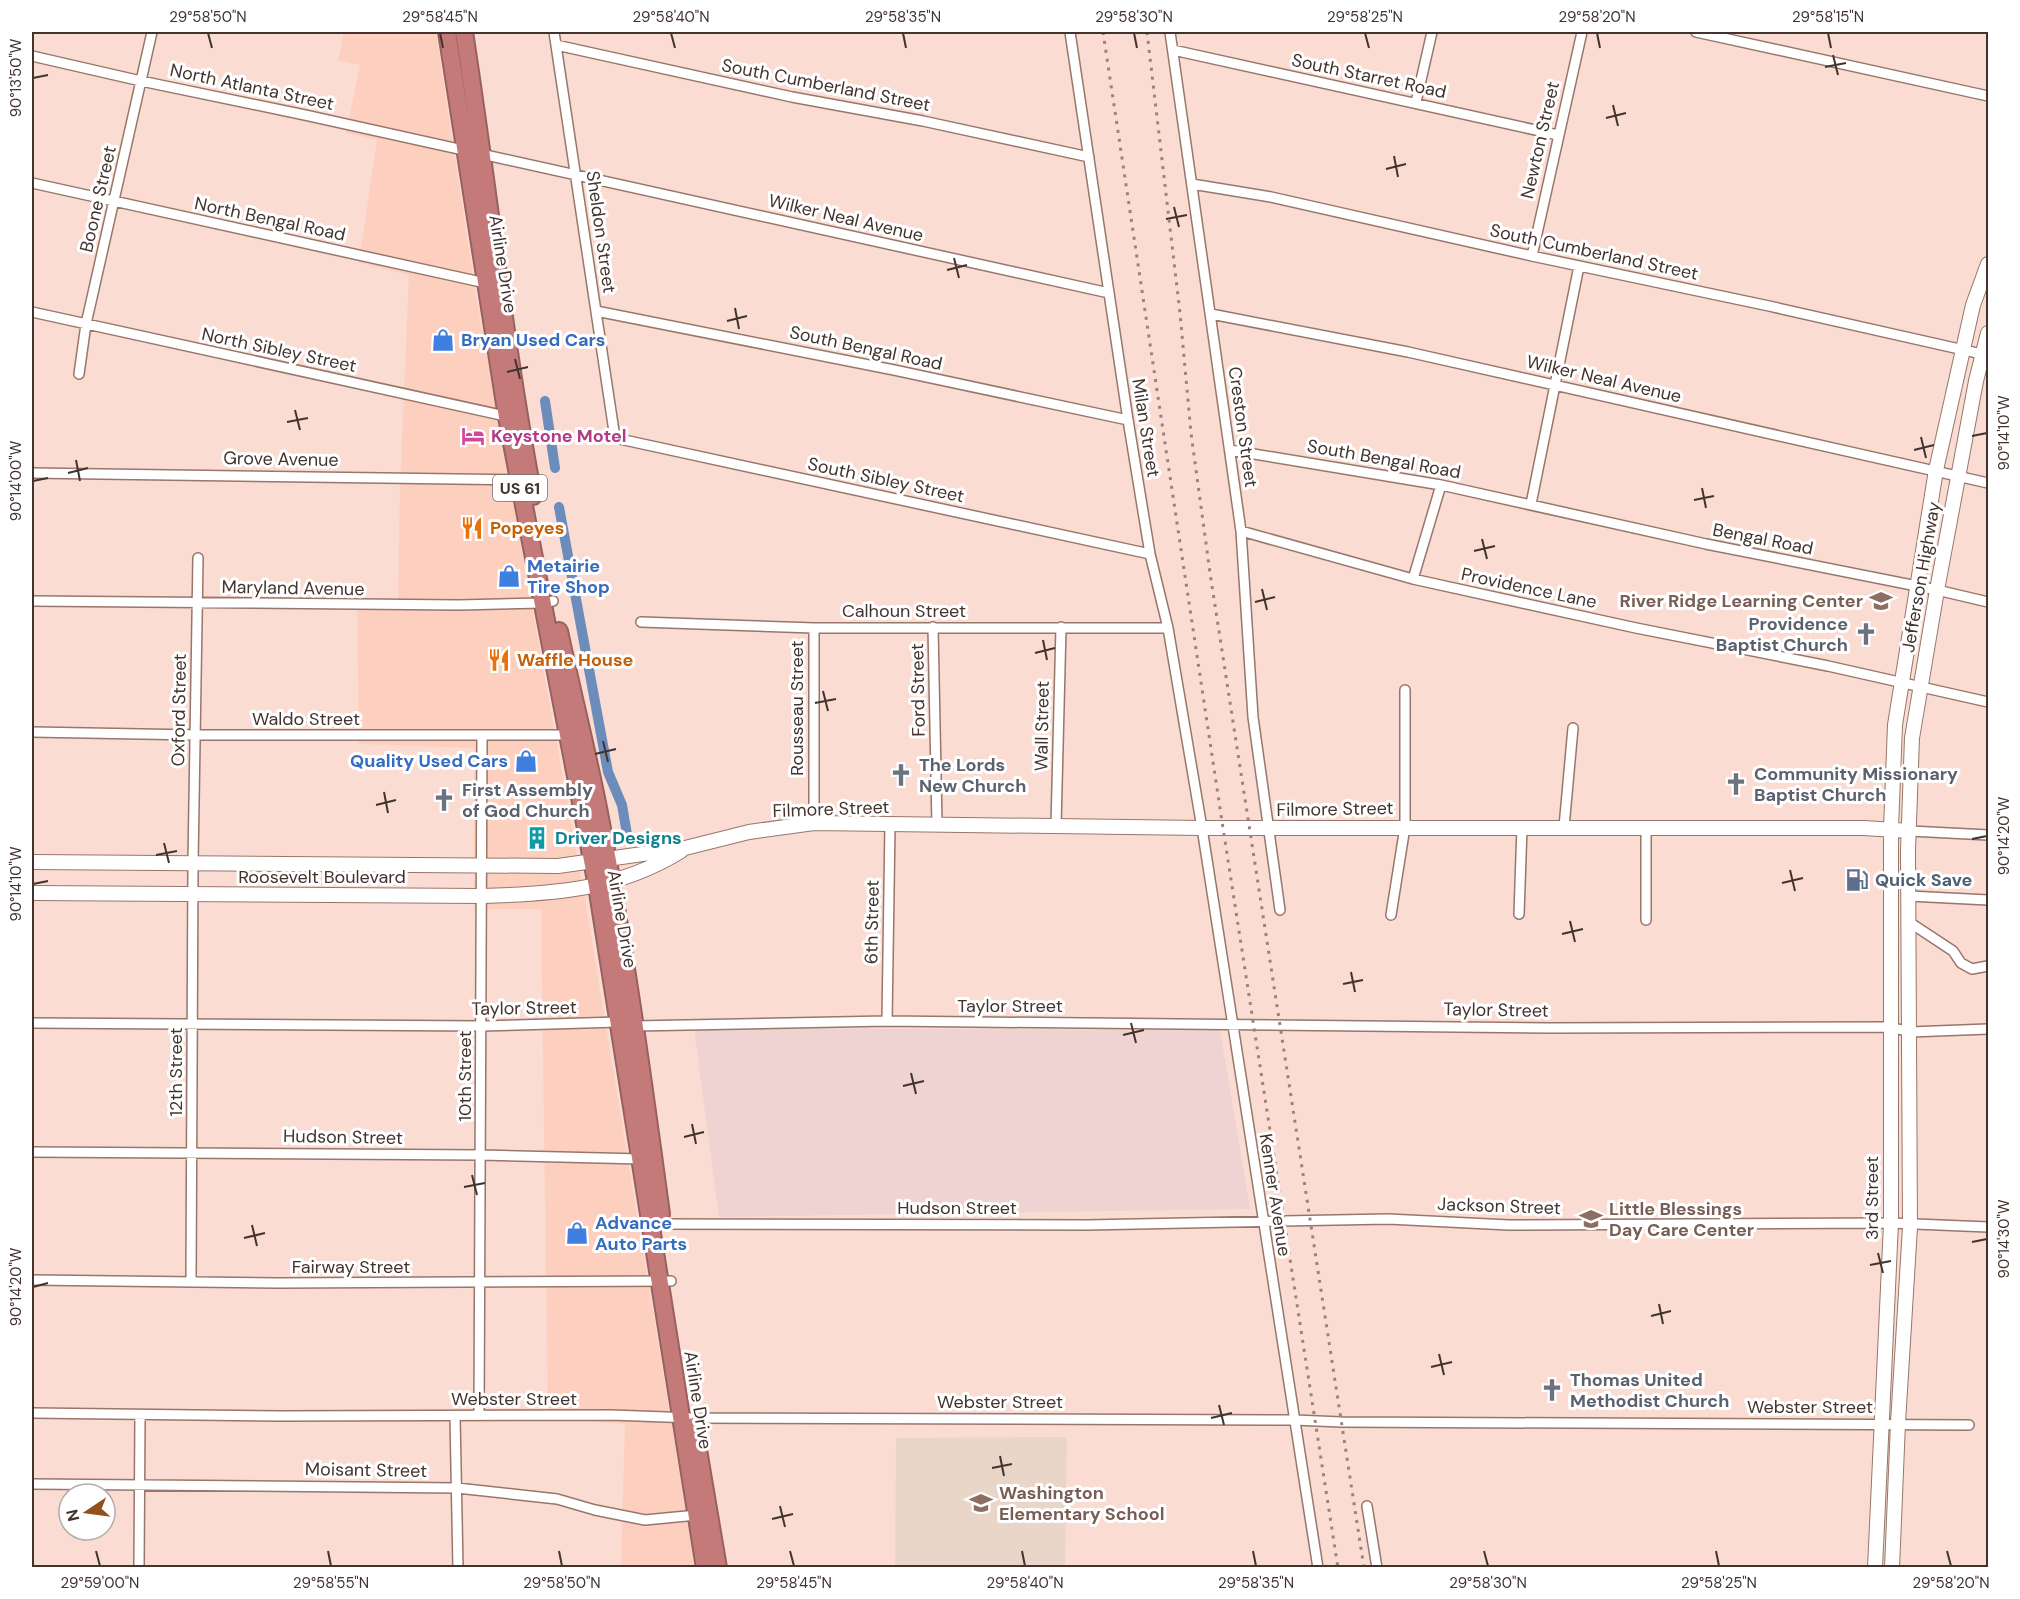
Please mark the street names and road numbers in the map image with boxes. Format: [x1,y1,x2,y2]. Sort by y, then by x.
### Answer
street label: South Starret Road [1289,48,1449,104]
street label: South Cumberland Street [720,53,932,117]
street label: North Atlanta Street [168,58,336,116]
street label: Newton Street [1515,79,1565,201]
street label: Boone Street [74,143,122,255]
street label: Sheldon Street [581,169,621,295]
street label: Wilker Neal Avenue [766,189,926,247]
street label: North Bengal Road [192,191,348,247]
street label: Airline Drive [483,213,523,315]
street label: South Cumberland Street [1488,218,1700,286]
street label: South Bengal Road [787,320,945,376]
street label: North Sibley Street [199,322,359,378]
street label: Wilker Neal Avenue [1524,350,1684,408]
street label: Creston Street [1223,365,1263,489]
street label: Milan Street [1126,377,1166,479]
street label: South Bengal Road [1305,434,1463,484]
street label: Grove Avenue [223,446,339,472]
street label: South Sibley Street [806,452,966,508]
road number: US 61 [493,475,547,501]
street label: Jefferson Highway [1896,500,1946,654]
street label: Bengal Road [1711,517,1815,561]
street label: Providence Lane [1459,562,1599,614]
street label: Maryland Avenue [221,575,365,601]
street label: Calhoun Street [842,599,966,623]
street label: Rousseau Street [785,640,809,776]
street label: Ford Street [905,643,931,737]
street label: Oxford Street [166,653,192,767]
street label: Wall Street [1029,681,1055,771]
street label: Waldo Street [252,707,360,731]
street label: Filmore Street [772,795,890,823]
street label: Filmore Street [1276,796,1394,822]
street label: Roosevelt Boulevard [238,865,406,889]
street label: Airline Drive [602,868,642,970]
street label: 6th Street [859,880,885,964]
street label: Taylor Street [957,994,1063,1018]
street label: Taylor Street [471,995,577,1021]
street label: Taylor Street [1443,997,1549,1023]
street label: 12th Street [164,1027,188,1117]
street label: 10th Street [453,1030,477,1122]
street label: Hudson Street [283,1124,403,1150]
street label: Kenner Avenue [1253,1132,1297,1258]
street label: 3rd Street [1860,1156,1884,1240]
street label: Jackson Street [1437,1192,1561,1220]
street label: Hudson Street [897,1196,1017,1220]
street label: Fairway Street [292,1255,410,1279]
street label: Airline Drive [678,1349,718,1451]
street label: Webster Street [451,1387,577,1411]
street label: Webster Street [937,1390,1063,1414]
street label: Webster Street [1747,1395,1873,1419]
street label: Moisant Street [305,1457,427,1483]

